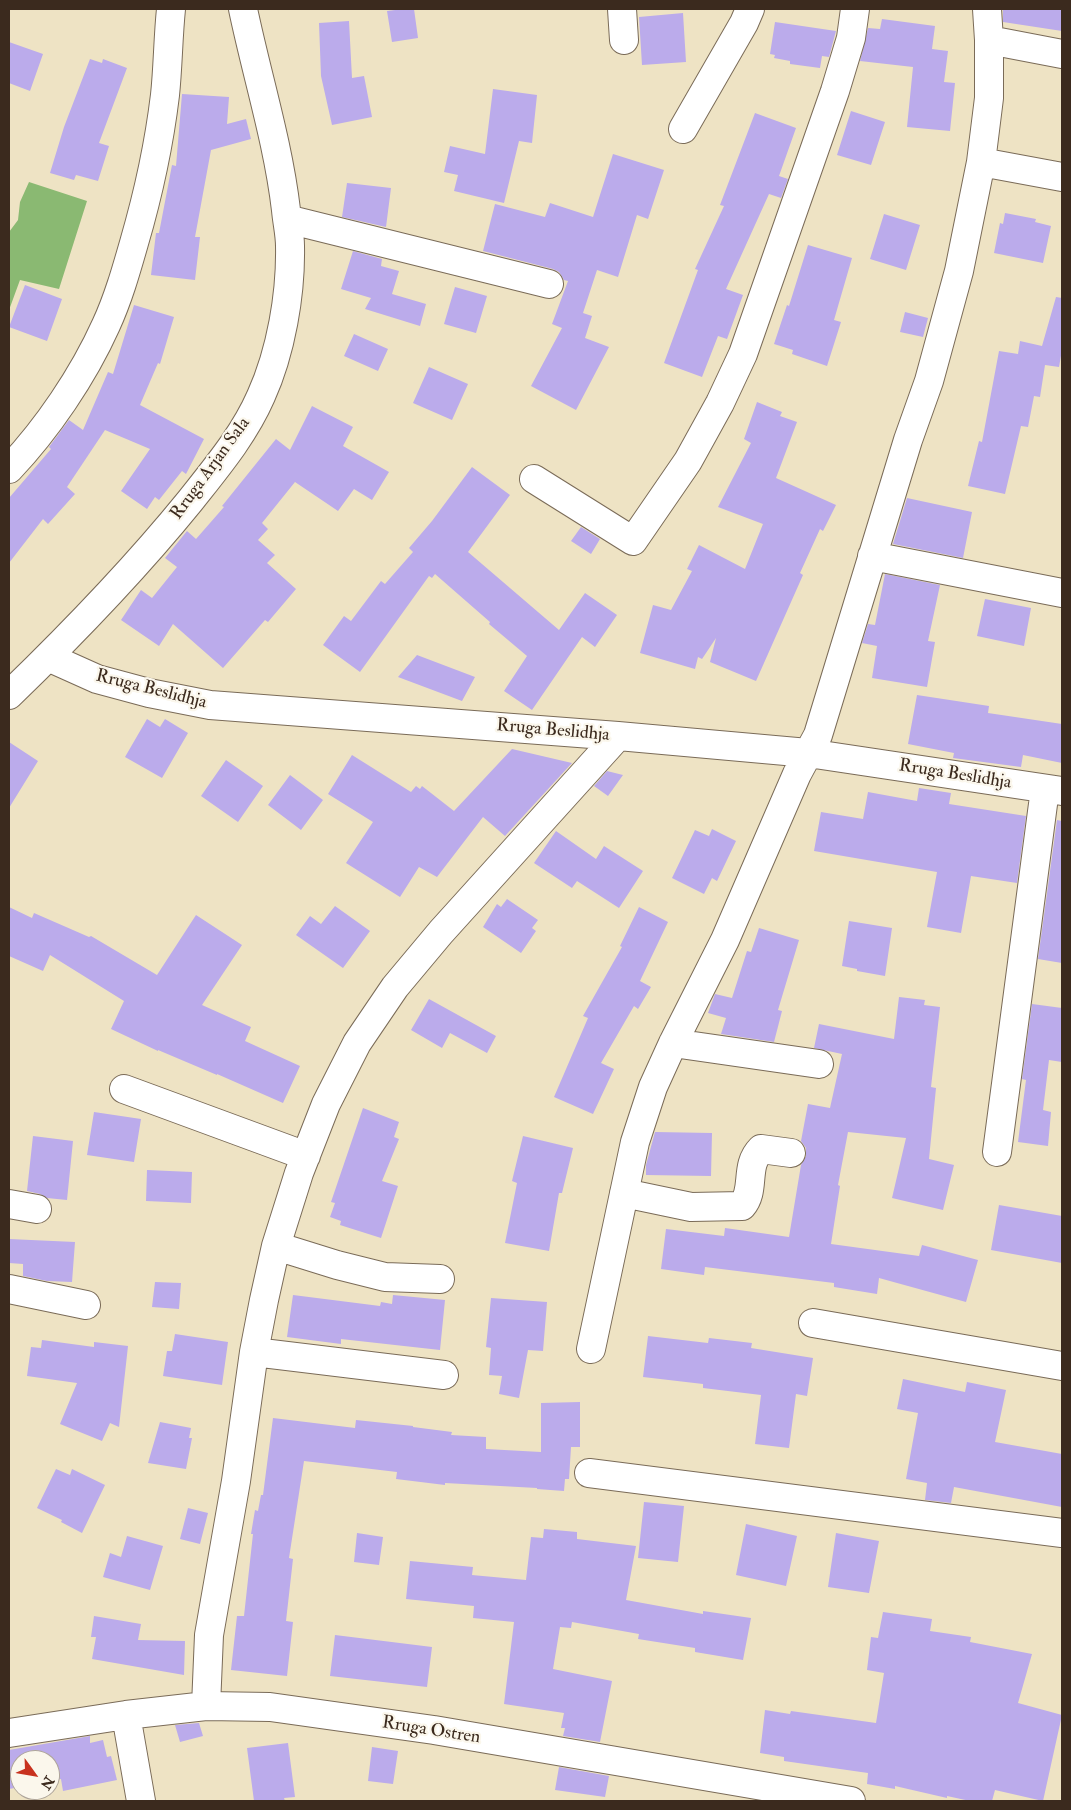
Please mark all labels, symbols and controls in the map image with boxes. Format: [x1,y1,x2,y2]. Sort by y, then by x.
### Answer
street label: Rruga Arjan Sala [167,414,255,524]
street label: Rruga Beslidhja [93,666,209,714]
street label: Rruga Beslidhja [496,715,610,747]
street label: Rruga Beslidhja [897,755,1013,795]
street label: Rruga Ostren [380,1713,482,1749]
north arrow [10,1750,60,1800]
text: N [37,1773,58,1793]

